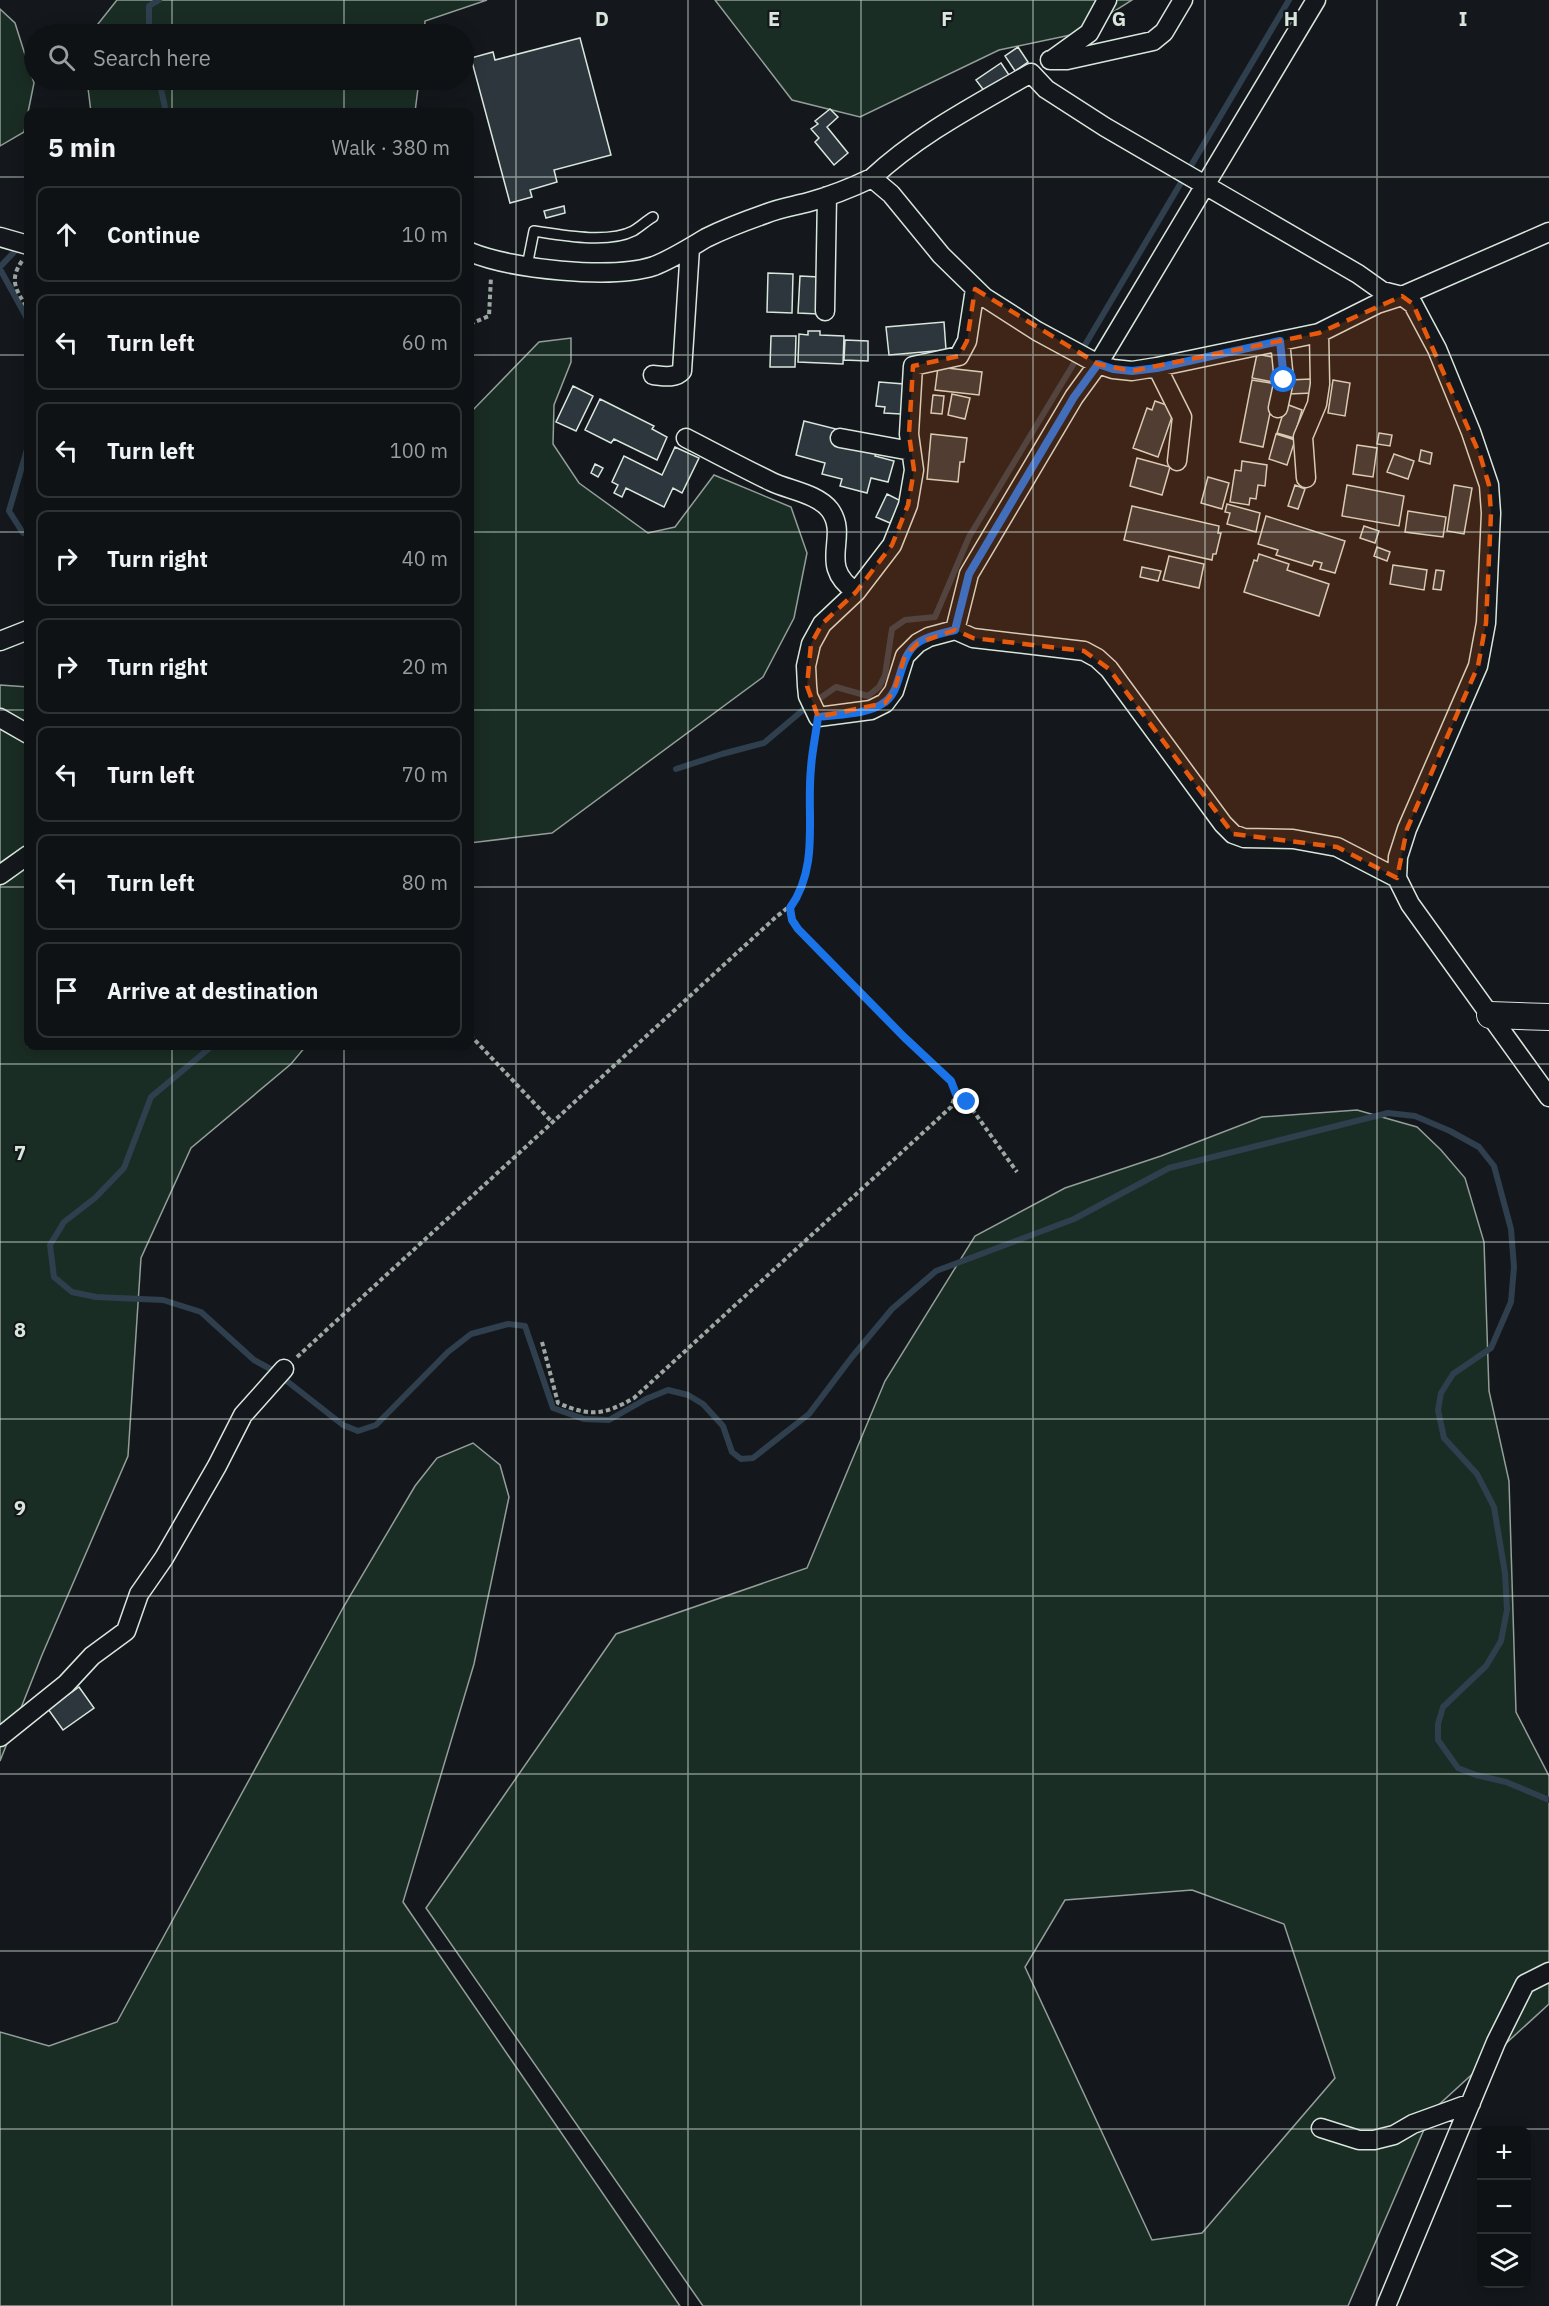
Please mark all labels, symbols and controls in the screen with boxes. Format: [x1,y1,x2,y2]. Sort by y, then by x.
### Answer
text: D [595,5,609,32]
text: E [768,5,780,32]
text: F [941,5,953,32]
text: G [1112,5,1126,32]
text: H [1284,5,1298,32]
text: I [1459,5,1467,32]
search box [24,24,474,90]
icon: search [45,41,78,74]
text: Search here [93,43,211,72]
text: 5 min [48,130,116,164]
text: Walk · 380 m [332,134,450,161]
icon: ahead [50,218,83,251]
text: Continue [107,220,200,249]
text: 10 m [402,221,448,248]
icon: left [50,326,83,359]
text: Turn left [107,328,195,357]
text: 60 m [402,329,448,356]
route start [1270,366,1296,392]
icon: left [50,434,83,467]
text: Turn left [107,436,195,465]
text: 100 m [390,437,448,464]
icon: right [50,542,83,575]
text: Turn right [107,544,208,573]
text: 40 m [402,545,448,572]
icon: right [50,650,83,683]
text: Turn right [107,652,208,681]
text: 20 m [402,653,448,680]
icon: left [50,758,83,791]
text: Turn left [107,760,195,789]
text: 70 m [402,761,448,788]
icon: left [50,866,83,899]
text: Turn left [107,868,195,897]
text: 80 m [402,869,448,896]
icon: arrive [50,974,83,1007]
text: Arrive at destination [107,976,318,1005]
route end [953,1088,979,1114]
text: 7 [14,1139,26,1166]
text: 8 [14,1316,26,1343]
text: 9 [14,1494,26,1521]
map controls [1477,2126,1531,2288]
button: + [1477,2126,1531,2180]
button: − [1477,2180,1531,2234]
button: layers [1477,2234,1531,2288]

